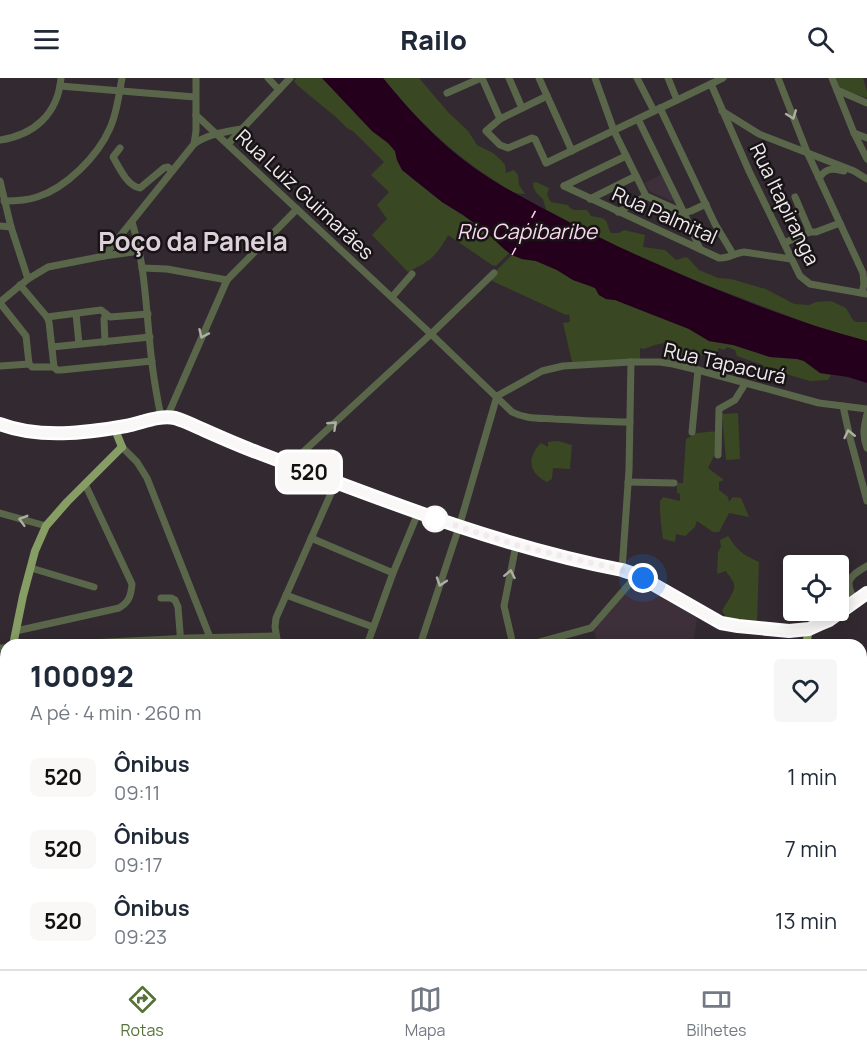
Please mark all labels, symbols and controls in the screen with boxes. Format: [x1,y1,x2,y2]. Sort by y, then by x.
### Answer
text: Railo [400,21,467,58]
icon: menu [30,23,63,56]
icon: search [804,23,837,56]
one-way arrow [785,109,798,120]
street label: Rua Luiz Guimarães [230,123,380,265]
street label: Rua Itapiranga [744,138,826,270]
street label: Rua Palmital [608,180,722,250]
water label: Rio Capibaribe [457,217,599,245]
district label: Poço da Panela [98,223,288,259]
one-way arrow [199,327,211,338]
street label: Rua Tapacurá [661,336,789,390]
one-way arrow [326,421,336,432]
one-way arrow [843,429,856,439]
line badge: 520 [274,452,344,492]
text: 520 [290,458,328,486]
unlabelled marker [422,506,448,532]
one-way arrow [18,515,29,527]
map controls [783,555,849,621]
button: locate [783,555,849,621]
your location [628,563,658,593]
one-way arrow [502,570,515,580]
one-way arrow [436,576,448,587]
text: 100092 [30,657,134,695]
button: heart [774,659,837,722]
text: A pé · 4 min · 260 m [30,699,202,726]
text: Ônibus [114,749,190,779]
text: 1 min [787,762,837,792]
text: 520 [44,763,82,791]
text: 09:11 [114,779,160,806]
text: Ônibus [114,821,190,851]
text: 7 min [785,834,837,864]
text: 520 [44,835,82,863]
text: 09:17 [114,851,162,878]
text: Ônibus [114,893,190,923]
text: 13 min [775,906,837,936]
text: 520 [44,907,82,935]
text: 09:23 [114,923,167,950]
tab: Rotas [121,983,164,1041]
tab: Mapa [405,983,445,1041]
tab: Bilhetes [686,983,746,1041]

